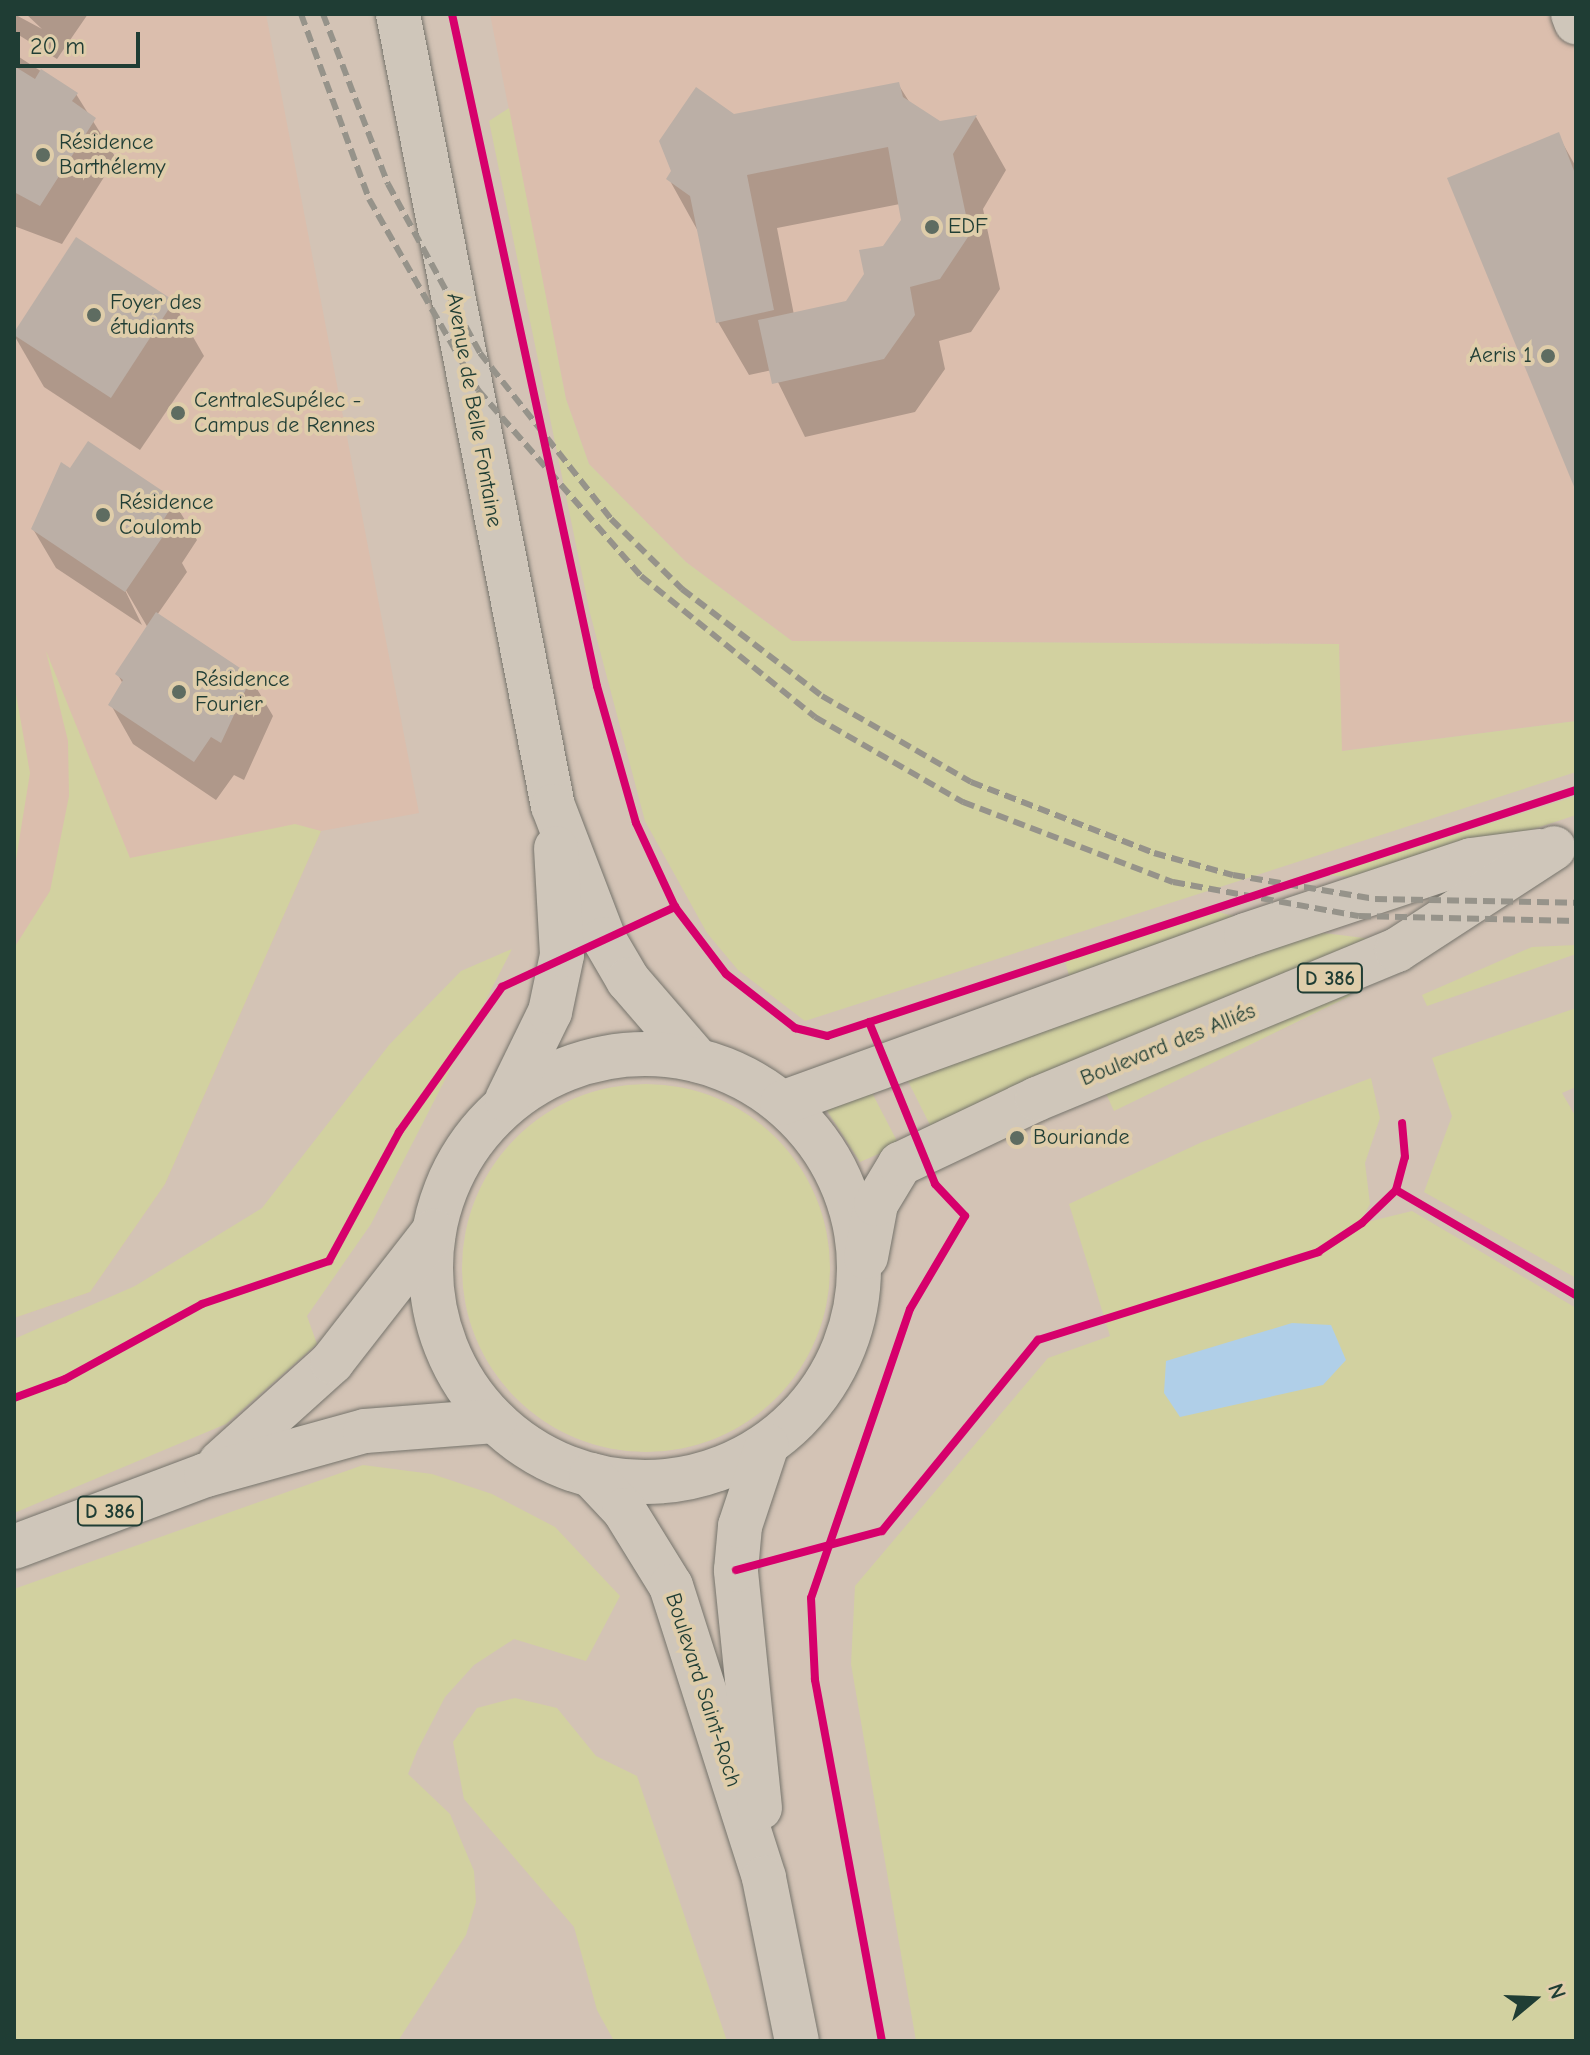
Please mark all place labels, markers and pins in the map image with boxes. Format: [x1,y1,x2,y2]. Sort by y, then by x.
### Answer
place label: Résidence Barthélemy [59,129,166,180]
marker: Résidence Barthélemy [34,146,52,164]
place label: EDF [948,214,988,240]
marker: EDF [923,218,941,236]
place label: Foyer des étudiants [110,289,201,340]
marker: Foyer des étudiants [85,306,103,324]
place label: Aeris 1 [1469,343,1532,369]
marker: Aeris 1 [1539,347,1557,365]
place label: CentraleSupélec - Campus de Rennes [194,387,375,438]
marker: CentraleSupélec - Campus de Rennes [169,404,187,422]
place label: Résidence Coulomb [119,489,213,540]
marker: Résidence Coulomb [94,506,112,524]
place label: Résidence Fourier [195,666,289,718]
marker: Résidence Fourier [170,683,188,701]
place label: Bouriande [1033,1125,1129,1151]
marker: Bouriande [1008,1129,1026,1147]

